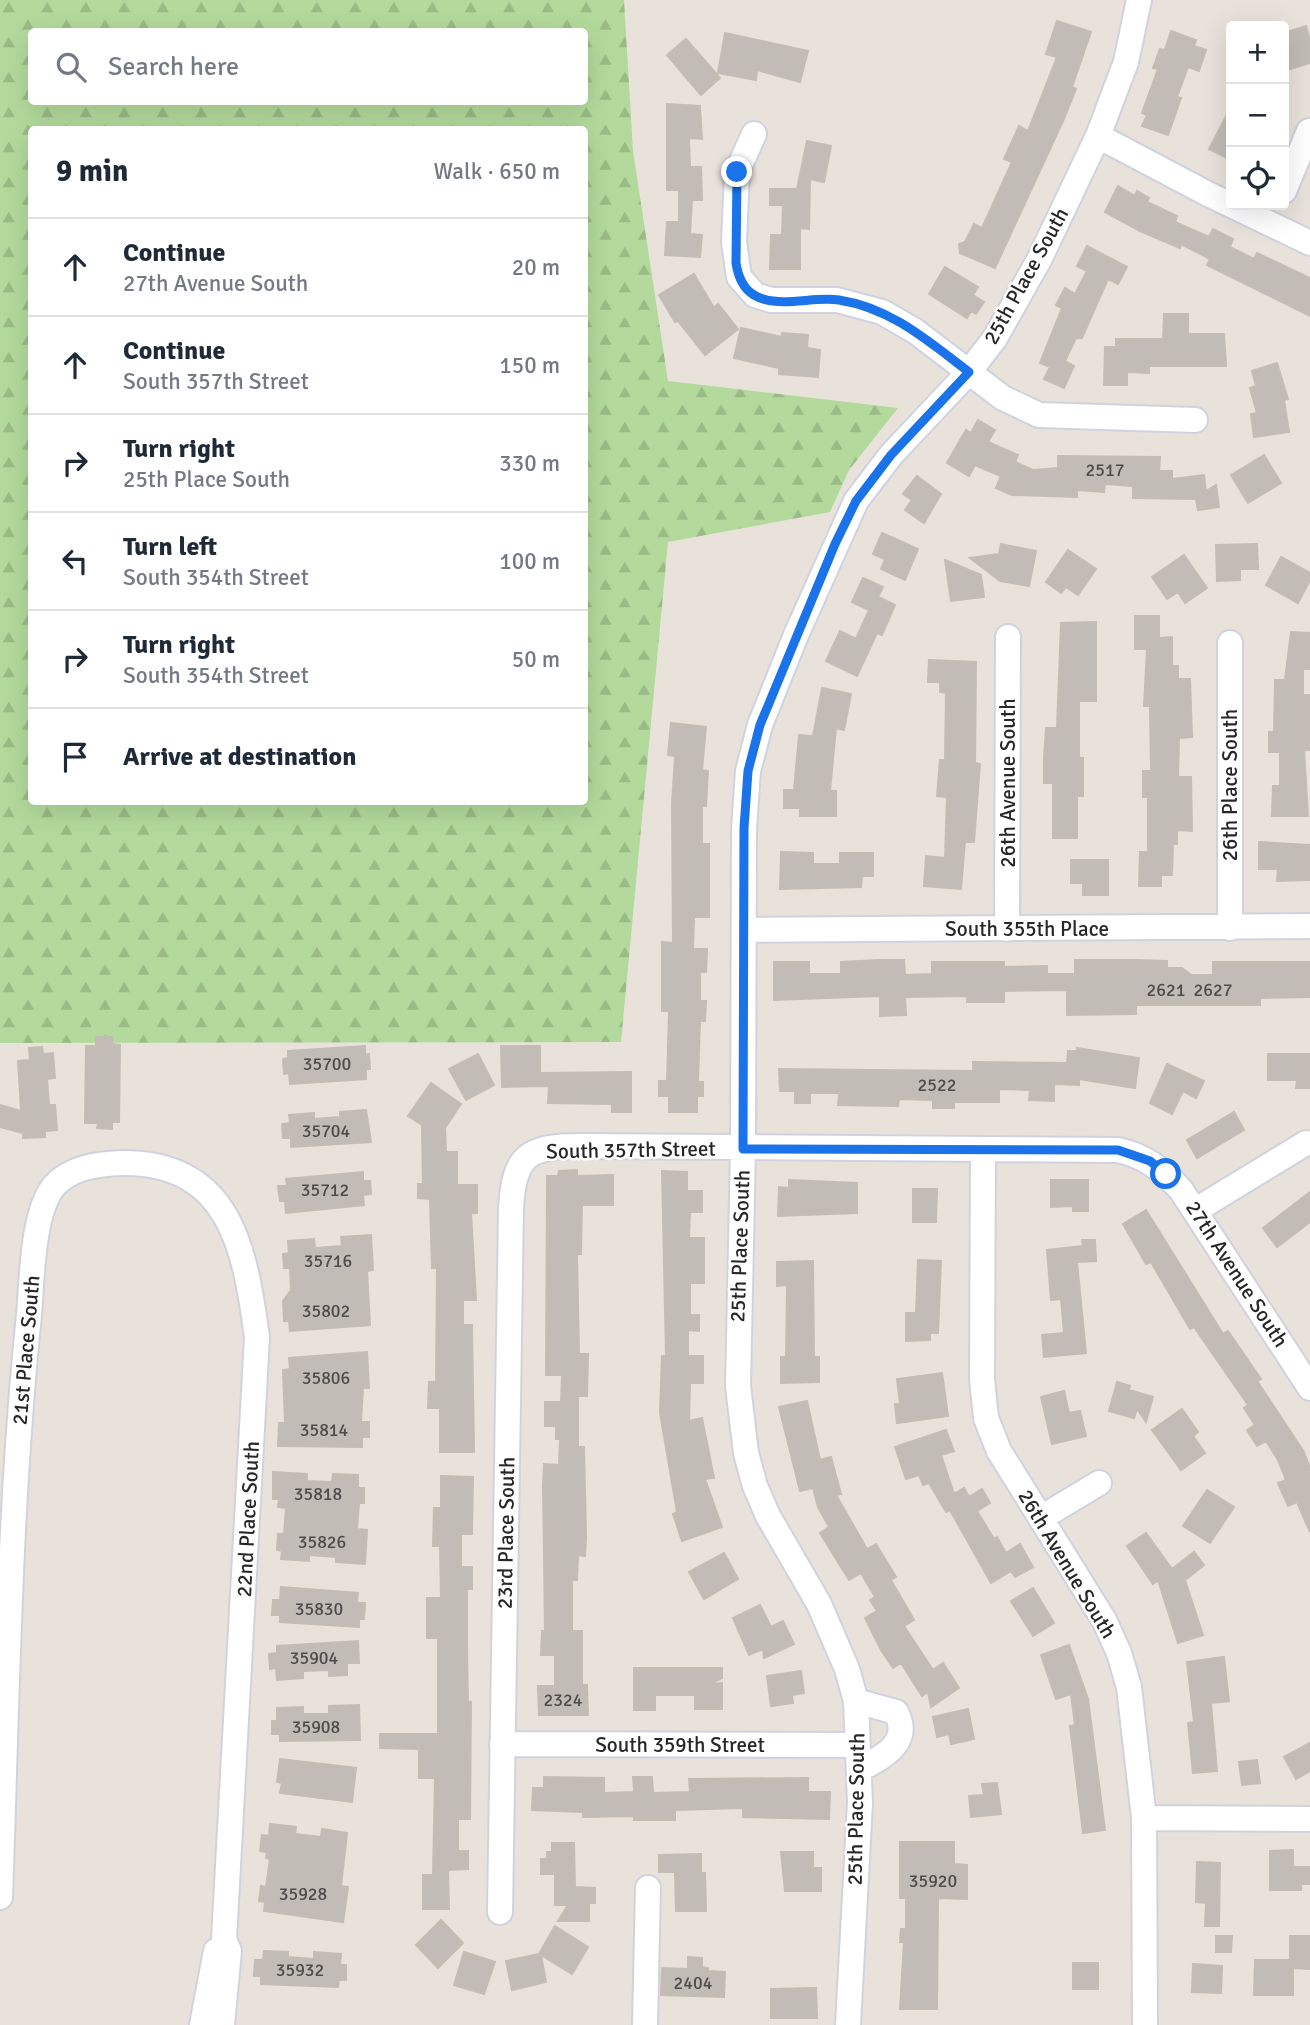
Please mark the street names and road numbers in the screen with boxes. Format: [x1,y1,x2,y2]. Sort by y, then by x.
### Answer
street label: 25th Place South [978,203,1074,349]
street label: 26th Avenue South [995,698,1021,868]
street label: 26th Place South [1217,709,1243,861]
street label: South 355th Place [945,916,1109,942]
street label: South 357th Street [546,1136,716,1164]
street label: 25th Place South [724,1169,756,1323]
street label: 27th Avenue South [1180,1196,1294,1352]
street label: 21st Place South [6,1274,46,1426]
street label: 22nd Place South [231,1440,265,1598]
street label: 23rd Place South [492,1457,520,1609]
street label: 26th Avenue South [1012,1485,1122,1643]
street label: South 359th Street [595,1732,765,1758]
street label: 25th Place South [842,1733,870,1885]

